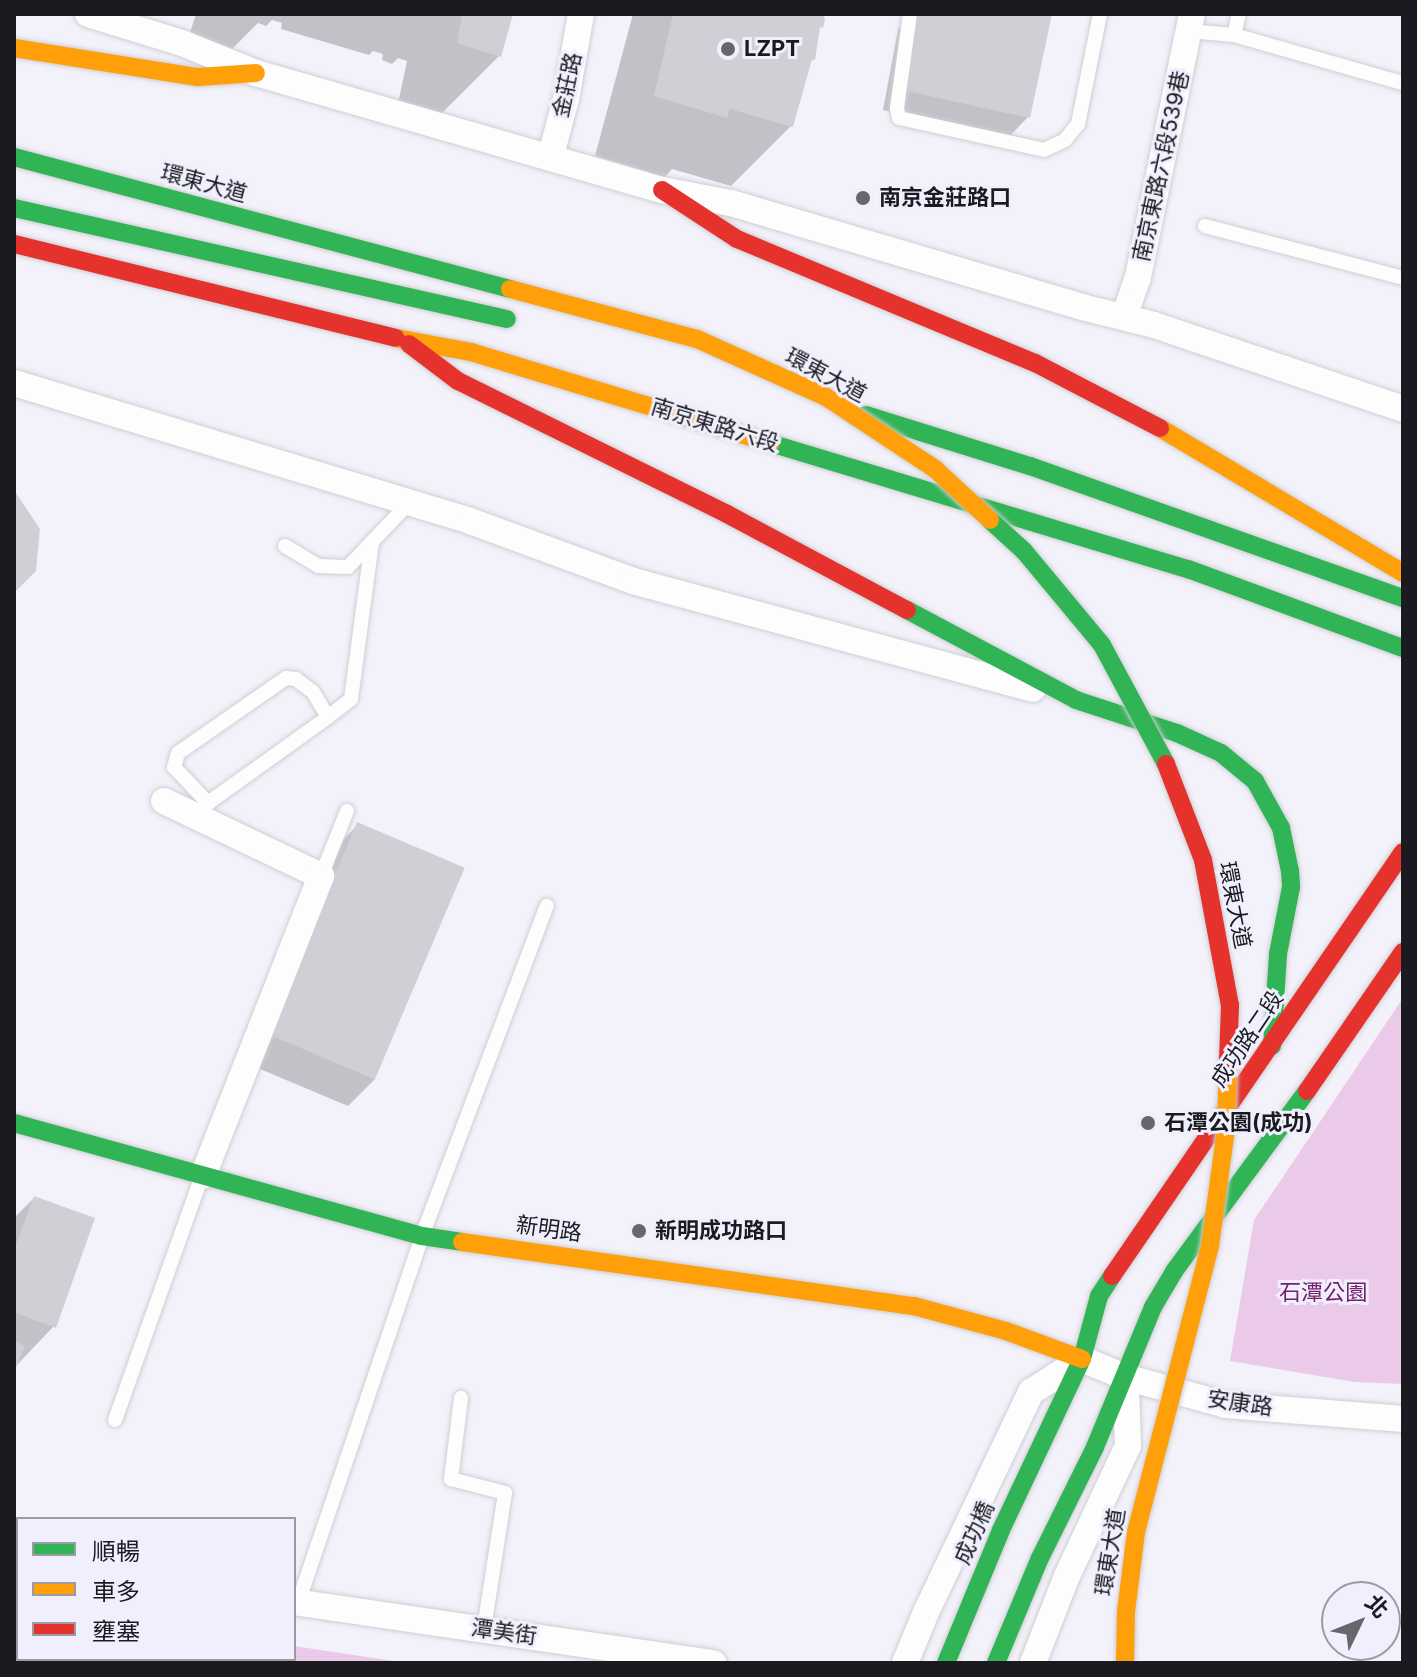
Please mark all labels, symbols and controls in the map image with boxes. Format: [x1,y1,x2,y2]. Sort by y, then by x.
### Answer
place label: LZPT [744,36,800,62]
marker: LZPT [719,40,737,58]
street label: 金莊路 [547,50,587,120]
street label: 南京東路六段539巷 [1128,68,1194,264]
street label: 環東大道 [158,159,250,207]
place label: 南京金莊路口 [879,185,1011,211]
marker: 南京金莊路口 [854,189,872,207]
street label: 環東大道 [781,343,871,407]
street label: 南京東路六段 [648,393,782,457]
street label: 環東大道 [1214,859,1256,951]
street label: 成功路二段 [1205,986,1289,1092]
place label: 石潭公園(成功) [1164,1110,1313,1136]
marker: 石潭公園(成功) [1139,1114,1157,1132]
street label: 新明路 [514,1211,584,1247]
place label: 新明成功路口 [655,1218,787,1244]
marker: 新明成功路口 [630,1222,648,1240]
park label: 石潭公園 [1279,1280,1367,1306]
street label: 安康路 [1205,1385,1275,1421]
street label: 成功橋 [949,1497,999,1569]
street label: 環東大道 [1090,1506,1130,1598]
legend [16,1517,296,1661]
text: 順暢 [92,1537,140,1566]
text: 車多 [92,1577,140,1606]
north arrow [1321,1581,1401,1661]
text: 北 [1360,1589,1394,1623]
street label: 潭美街 [469,1614,539,1650]
text: 壅塞 [92,1617,140,1646]

